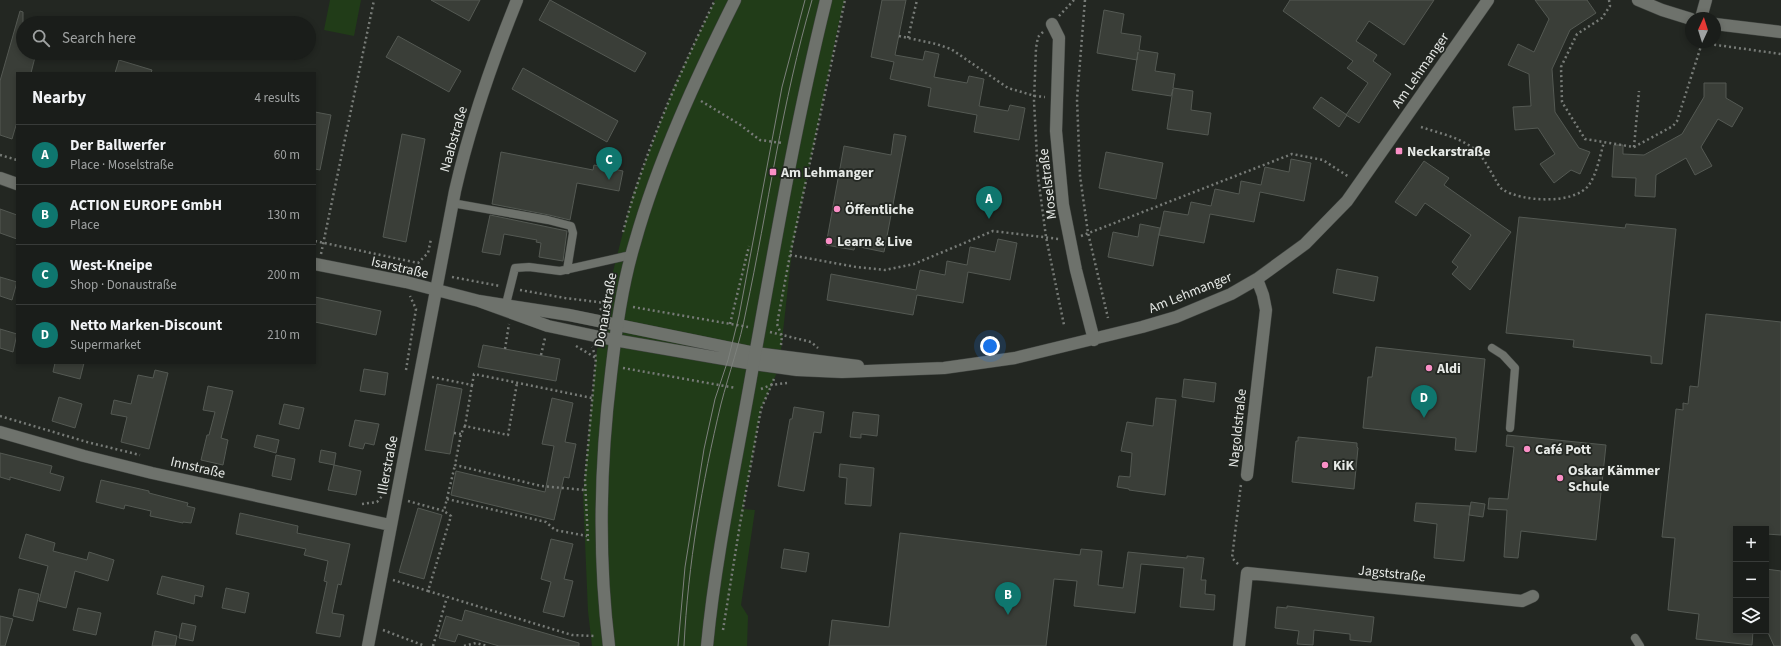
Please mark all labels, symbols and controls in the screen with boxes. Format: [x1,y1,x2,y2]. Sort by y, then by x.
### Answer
north arrow [1685,12,1721,48]
search box [16,16,316,60]
icon: search [30,27,52,49]
text: Search here [62,28,136,49]
street label: Am Lehmanger [1387,29,1454,112]
text: Nearby [32,86,86,110]
text: 4 results [255,89,300,107]
street label: Naabstraße [435,104,473,175]
text: Der Ballwerfer [70,135,166,156]
place label: Neckarstraße [1407,142,1490,162]
text: A [41,146,49,164]
text: 60 m [274,146,300,164]
marker: Neckarstraße [1394,146,1404,156]
pin: C [596,147,622,180]
street label: Moselstraße [1034,147,1062,220]
text: Place · Moselstraße [70,156,174,174]
place label: Am Lehmanger [780,163,874,183]
marker: Am Lehmanger [768,167,778,177]
pin: A [976,186,1002,219]
text: ACTION EUROPE GmbH [70,195,222,216]
place label: Öffentliche [845,200,914,220]
marker: Öffentliche [832,204,842,214]
text: B [41,206,49,224]
text: 130 m [267,206,300,224]
text: Place [70,216,99,234]
place label: Learn & Live [837,232,913,252]
marker: Learn & Live [824,236,834,246]
street label: Isarstraße [369,252,430,284]
text: West-Kneipe [70,255,153,276]
text: C [41,266,49,284]
text: 200 m [267,266,300,284]
street label: Am Lehmanger [1146,267,1235,319]
street label: Donaustraße [590,271,622,349]
text: Shop · Donaustraße [70,276,177,294]
text: Netto Marken-Discount [70,315,222,336]
text: D [41,326,49,344]
text: 210 m [267,326,300,344]
text: Supermarket [70,336,141,354]
your location [980,336,1000,356]
place label: Aldi [1436,359,1461,379]
marker: Aldi [1424,363,1434,373]
pin: D [1411,385,1437,418]
street label: Nagoldstraße [1224,388,1252,468]
street label: Illerstraße [372,434,403,496]
place label: Café Pott [1535,440,1592,460]
marker: Café Pott [1522,444,1532,454]
street label: Innstraße [168,452,227,484]
place label: KiK [1333,456,1354,476]
marker: KiK [1320,460,1330,470]
place label: Oskar Kämmer Schule [1568,461,1660,497]
marker: Oskar Kämmer Schule [1555,473,1565,483]
map controls [1733,526,1769,634]
button: + [1733,526,1769,562]
street label: Jagststraße [1357,561,1427,587]
button: − [1733,562,1769,598]
pin: B [995,582,1021,615]
button: layers [1733,598,1769,634]

